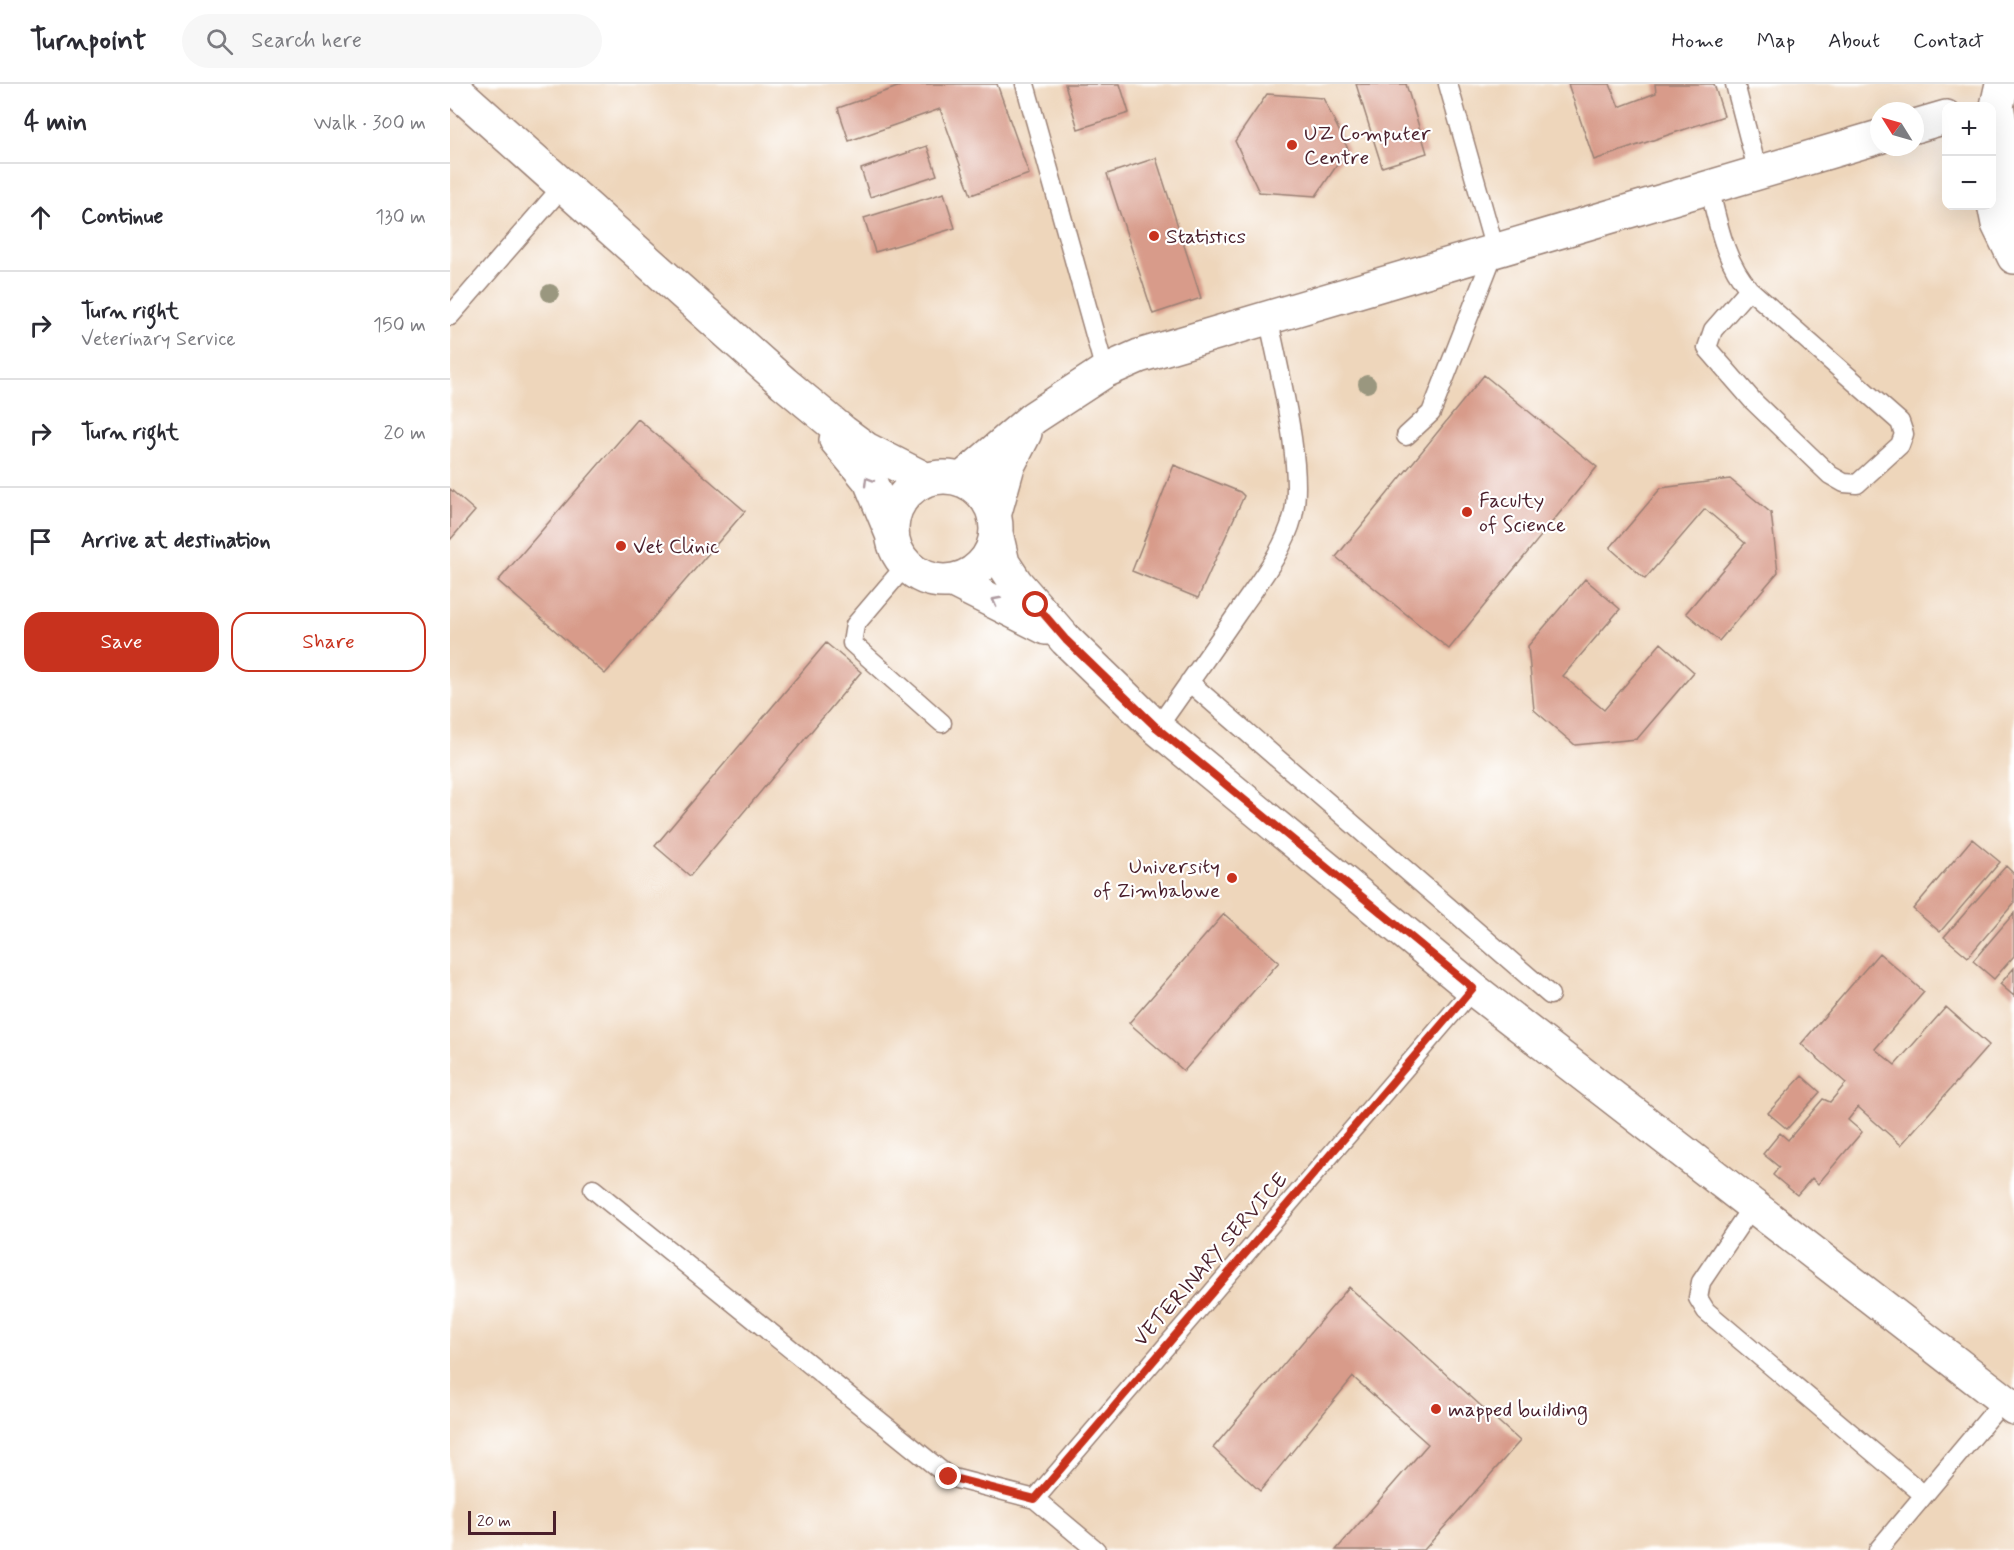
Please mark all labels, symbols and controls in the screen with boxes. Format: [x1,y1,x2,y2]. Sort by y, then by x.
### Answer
search box [182,14,602,68]
text: Turnpoint [30,23,146,60]
icon: search [203,25,236,58]
text: Search here [251,27,362,55]
text: Home [1672,27,1724,55]
text: Map [1757,27,1795,55]
text: About [1828,27,1880,55]
text: Contact [1913,27,1984,55]
north arrow [1870,102,1924,156]
map controls [1942,102,1996,210]
button: + [1942,102,1996,156]
text: 4 min [24,106,87,140]
text: Walk · 300 m [314,110,426,137]
place label: UZ Computer Centre [1304,120,1431,172]
marker: UZ Computer Centre [1285,138,1299,152]
button: − [1942,156,1996,210]
icon: ahead [24,201,57,234]
text: Continue [81,203,163,231]
text: 130 m [375,204,426,231]
place label: Statistics [1166,223,1246,251]
marker: Statistics [1147,229,1161,243]
text: Turn right [81,298,179,326]
icon: right [24,309,57,342]
text: 150 m [373,312,426,339]
text: Veterinary Service [81,326,236,353]
icon: right [24,417,57,450]
text: Turn right [81,419,179,447]
text: 20 m [383,420,426,447]
one-way arrow [864,477,875,487]
place label: Faculty of Science [1479,487,1566,539]
marker: Faculty of Science [1460,505,1474,519]
icon: arrive [24,525,57,558]
text: Arrive at destination [81,527,271,555]
place label: Vet Clinic [633,533,720,561]
marker: Vet Clinic [614,539,628,553]
route start [1022,591,1048,617]
one-way arrow [992,597,1003,609]
button: Save [24,612,219,672]
button: Share [231,612,426,672]
place label: University of Zimbabwe [1093,853,1220,905]
marker: University of Zimbabwe [1225,871,1239,885]
street label: VETERINARY SERVICE [1127,1167,1294,1353]
place label: mapped building [1448,1396,1588,1425]
marker: mapped building [1429,1402,1443,1416]
route end [935,1463,961,1489]
scale bar [468,1508,556,1536]
text: 20 m [477,1511,511,1532]

